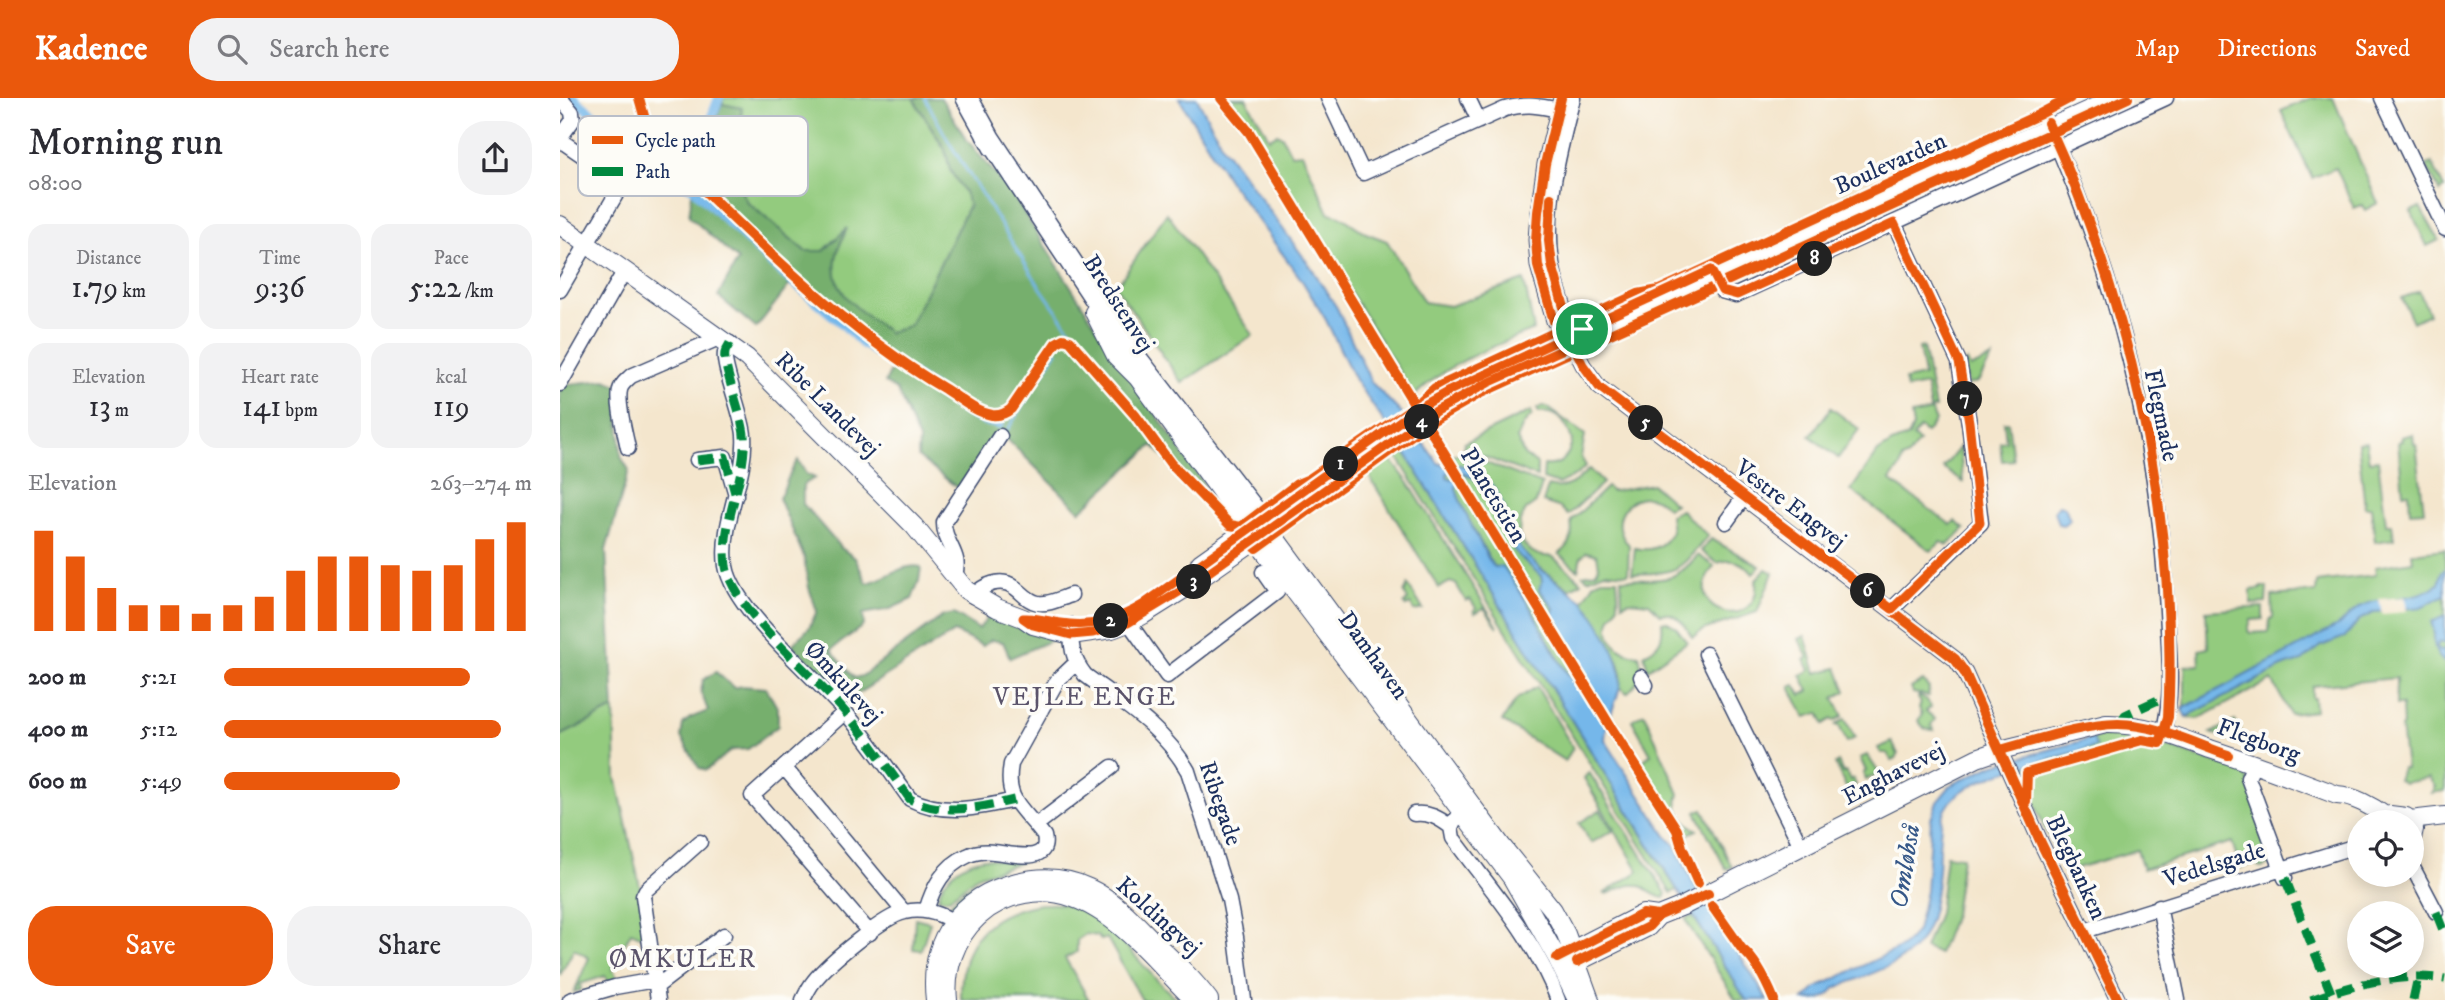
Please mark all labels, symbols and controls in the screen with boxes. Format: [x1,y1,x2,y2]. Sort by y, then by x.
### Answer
search box [189,18,679,81]
text: Kadence [35,29,147,70]
icon: search [213,30,251,68]
text: Search here [269,33,390,66]
text: Map [2135,34,2180,64]
text: Directions [2218,34,2317,64]
text: Saved [2355,34,2410,64]
legend [578,116,808,196]
text: Morning run [28,119,223,167]
button: share [458,121,532,195]
street label: Boulevarden [1830,126,1952,202]
text: Cycle path [635,130,716,153]
text: Path [635,161,670,184]
text: 08:00 [28,169,83,198]
pin: 8 [1798,242,1832,276]
text: Distance [76,247,141,270]
text: Time [259,247,301,270]
text: Pace [434,247,469,270]
text: 8 [1810,247,1819,270]
street label: Bredstenvej [1076,249,1161,358]
text: 1.79 [71,270,118,307]
text: 9:36 [255,270,305,307]
text: 5:22 [409,270,461,307]
text: km [118,280,146,303]
text: /km [461,280,494,303]
pin [1552,299,1612,359]
icon: arrive [1563,310,1601,348]
street label: Ribe Landevej [768,346,886,464]
text: Elevation [72,366,145,389]
text: Heart rate [241,366,319,389]
text: kcal [436,366,467,389]
street label: Flegmade [2137,366,2185,464]
pin: 7 [1948,382,1982,416]
text: 7 [1959,387,1970,410]
text: 13 [88,389,111,426]
text: 141 [242,389,281,426]
text: 119 [433,389,470,426]
text: m [111,399,129,422]
text: bpm [281,399,318,422]
pin: 4 [1404,404,1440,440]
pin: 5 [1628,406,1664,440]
text: 4 [1416,410,1427,433]
text: 5 [1641,411,1650,434]
street label: Planetstien [1453,442,1533,549]
pin: 1 [1324,446,1358,482]
text: 1 [1337,452,1344,475]
street label: Vestre Engvej [1728,453,1852,556]
text: Elevation [28,469,117,498]
text: 263–274 m [430,469,532,498]
pin: 3 [1176,564,1212,600]
text: 3 [1190,570,1197,593]
pin: 6 [1850,574,1886,608]
text: 6 [1863,579,1872,602]
pin: 2 [1094,603,1128,638]
street label: Damhaven [1331,606,1416,706]
text: 2 [1106,609,1115,632]
street label: Ømkulevej [798,635,888,730]
text: 200 m [28,663,86,692]
text: 5:21 [140,663,177,692]
district label: VEJLE ENGE [992,681,1177,714]
street label: Flegborg [2213,712,2305,770]
text: 400 m [28,715,88,744]
text: 5:12 [140,715,177,744]
street label: Enghavevej [1837,735,1950,812]
street label: Ribegade [1192,757,1248,849]
text: 600 m [28,767,87,796]
text: 5:49 [140,767,182,796]
street label: Blegbanken [2039,810,2114,925]
map controls [2347,810,2424,978]
button: locate [2347,810,2424,887]
water label: Omløbså [1883,821,1929,911]
street label: Vedelsgade [2159,835,2269,895]
street label: Koldingvej [1109,871,1207,963]
button: layers [2347,901,2424,978]
button: Save [28,906,273,986]
button: Share [287,906,532,986]
district label: ØMKULER [609,943,757,976]

